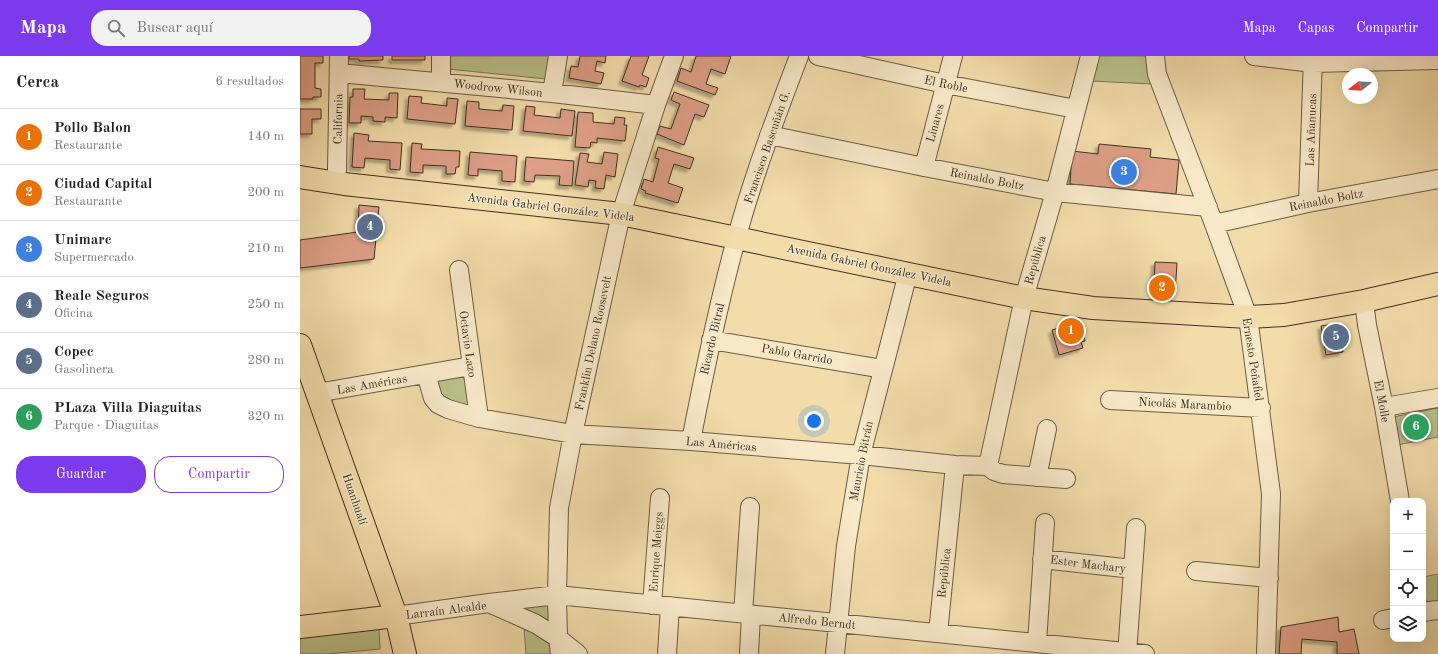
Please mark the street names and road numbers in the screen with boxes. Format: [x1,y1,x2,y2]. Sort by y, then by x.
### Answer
street label: El Roble [923,74,969,96]
street label: Woodrow Wilson [453,78,544,100]
street label: Francisco Bascuñán G. [743,89,793,206]
street label: California [333,93,345,145]
street label: Las Añanucas [1305,93,1319,167]
street label: Linares [925,103,947,144]
street label: Reinaldo Boltz [949,167,1025,193]
street label: Reinaldo Boltz [1288,188,1364,214]
street label: Avenida Gabriel González Videla [466,192,635,224]
street label: República [1023,234,1049,286]
street label: Avenida Gabriel González Videla [785,243,953,289]
street label: Franklin Delano Roosevelt [574,275,614,412]
street label: Ricardo Bitral [699,302,727,376]
street label: Octavio Lazo [456,310,478,378]
street label: Ernesto Peñafiel [1239,316,1265,402]
street label: Pablo Garrido [760,343,833,367]
street label: Las Américas [336,373,408,397]
street label: El Molle [1371,379,1391,424]
street label: Nicolás Marambio [1138,397,1232,413]
street label: Mauricio Bitrán [848,420,876,502]
street label: Las Américas [685,436,757,454]
street label: Huanhualí [340,472,369,527]
street label: Enrique Meiggs [648,511,666,593]
street label: República [936,547,954,599]
street label: Ester Machary [1049,554,1127,576]
street label: Larraín Alcalde [405,600,488,622]
street label: Alfredo Berndt [777,612,856,632]

